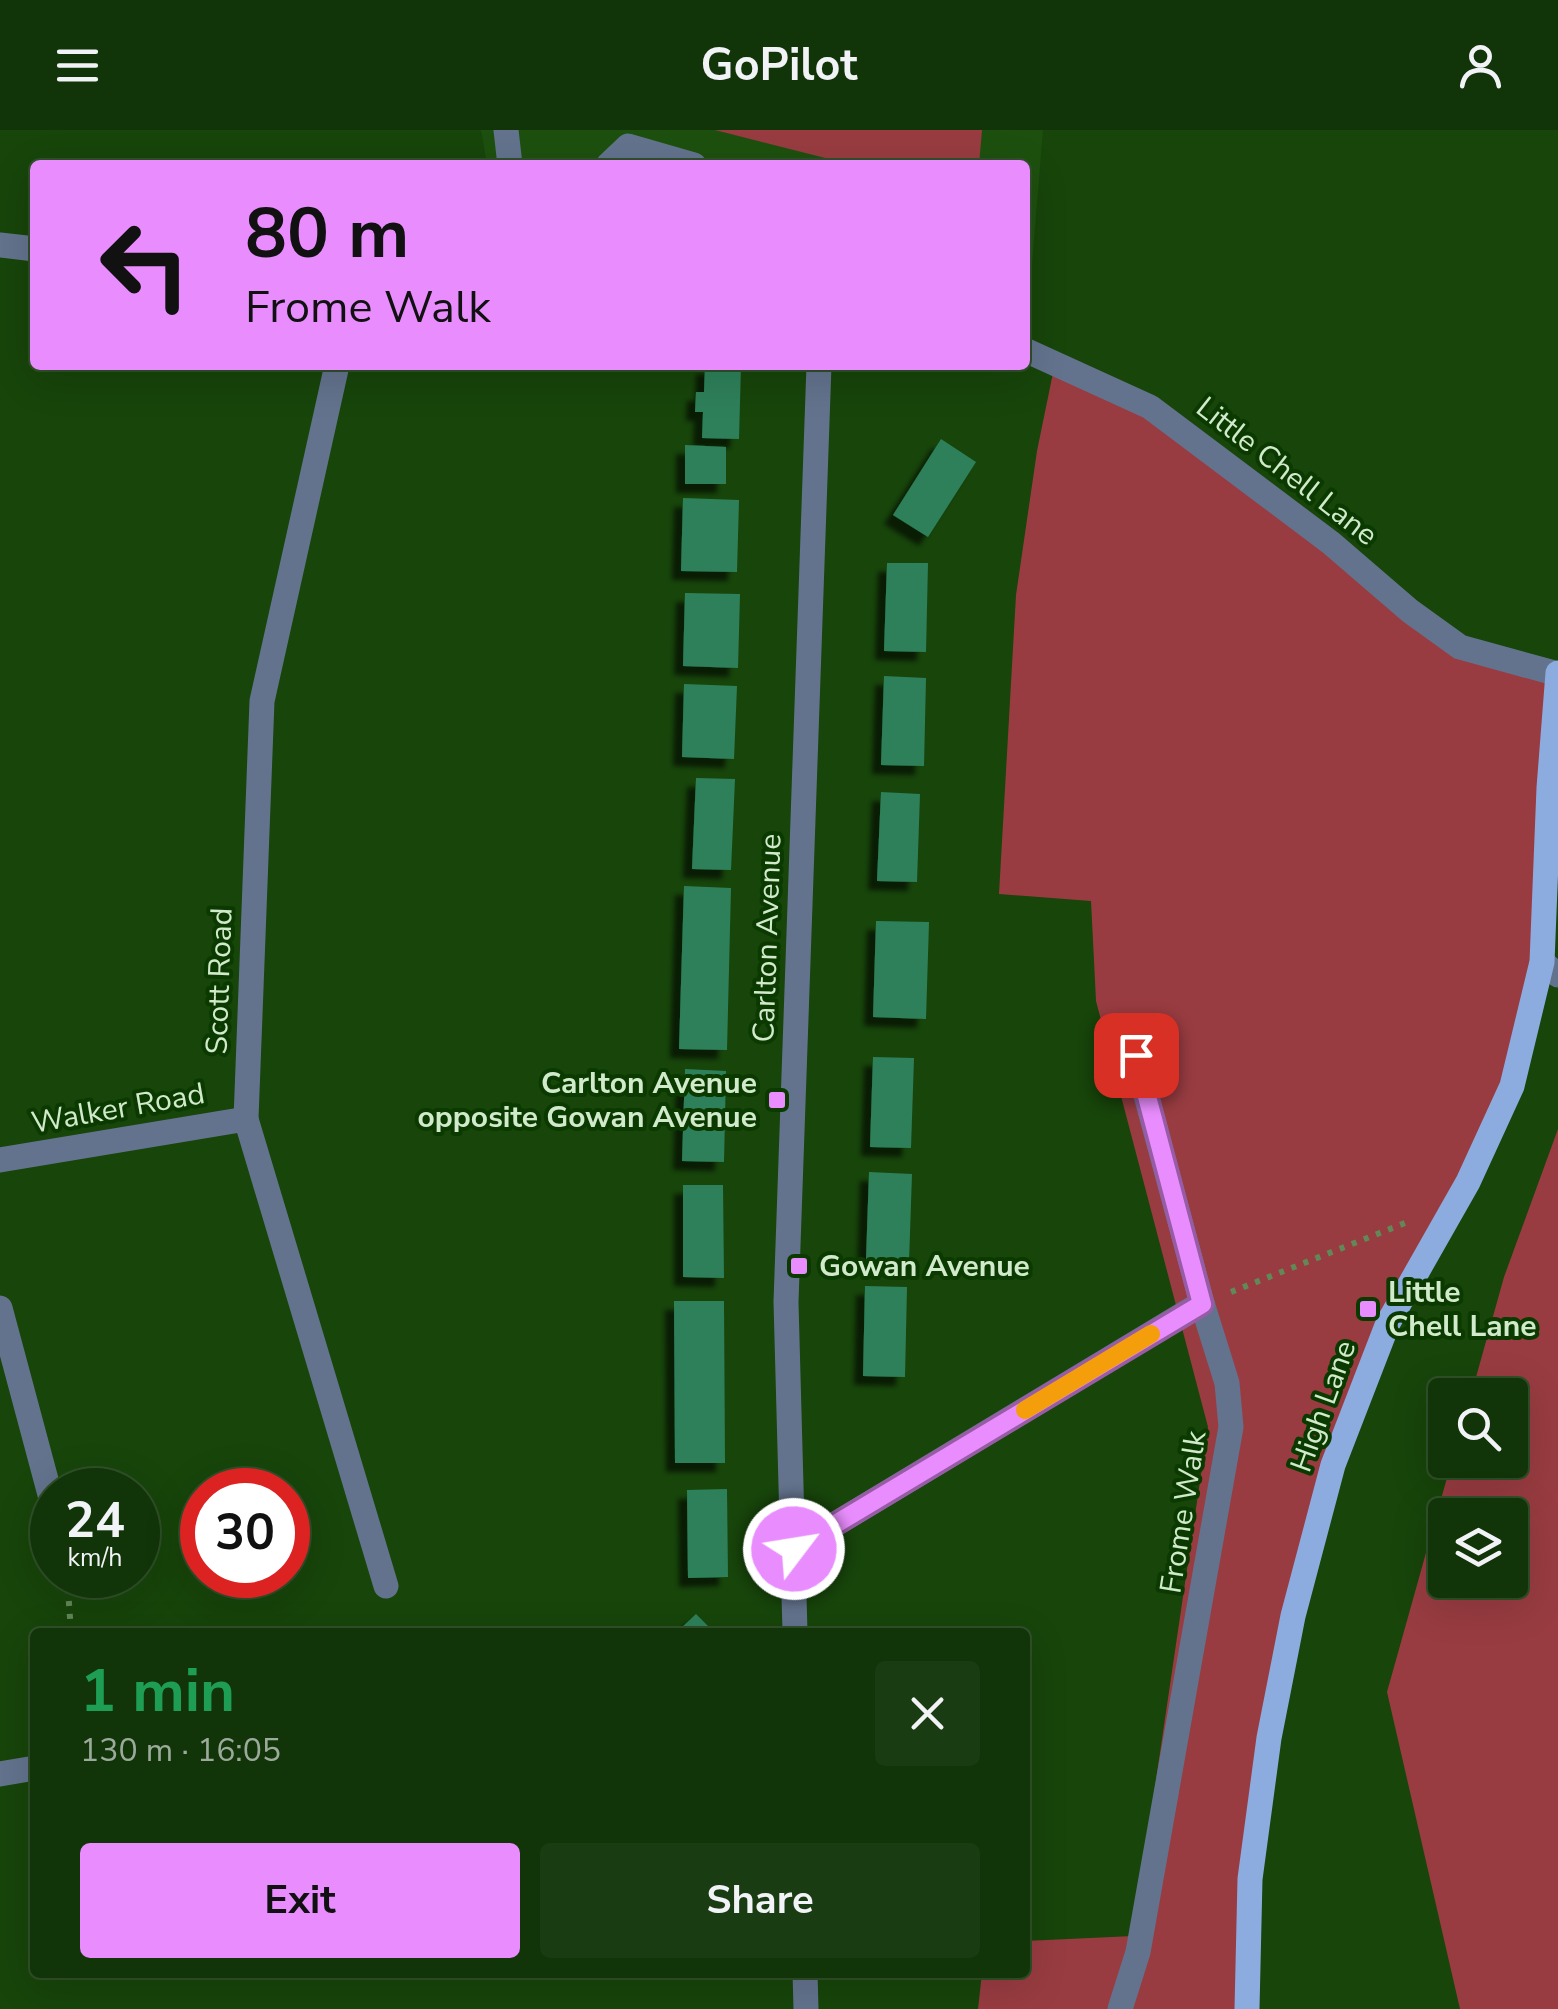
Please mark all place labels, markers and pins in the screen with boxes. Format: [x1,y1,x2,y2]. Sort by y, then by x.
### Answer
pin [1094,1013,1179,1098]
place label: Carlton Avenue opposite Gowan Avenue [418,1063,757,1138]
marker: Carlton Avenue opposite Gowan Avenue [766,1089,788,1111]
place label: Gowan Avenue [819,1246,1030,1287]
marker: Gowan Avenue [788,1255,810,1277]
place label: Little Chell Lane [1388,1272,1537,1347]
marker: Little Chell Lane [1357,1298,1379,1320]

